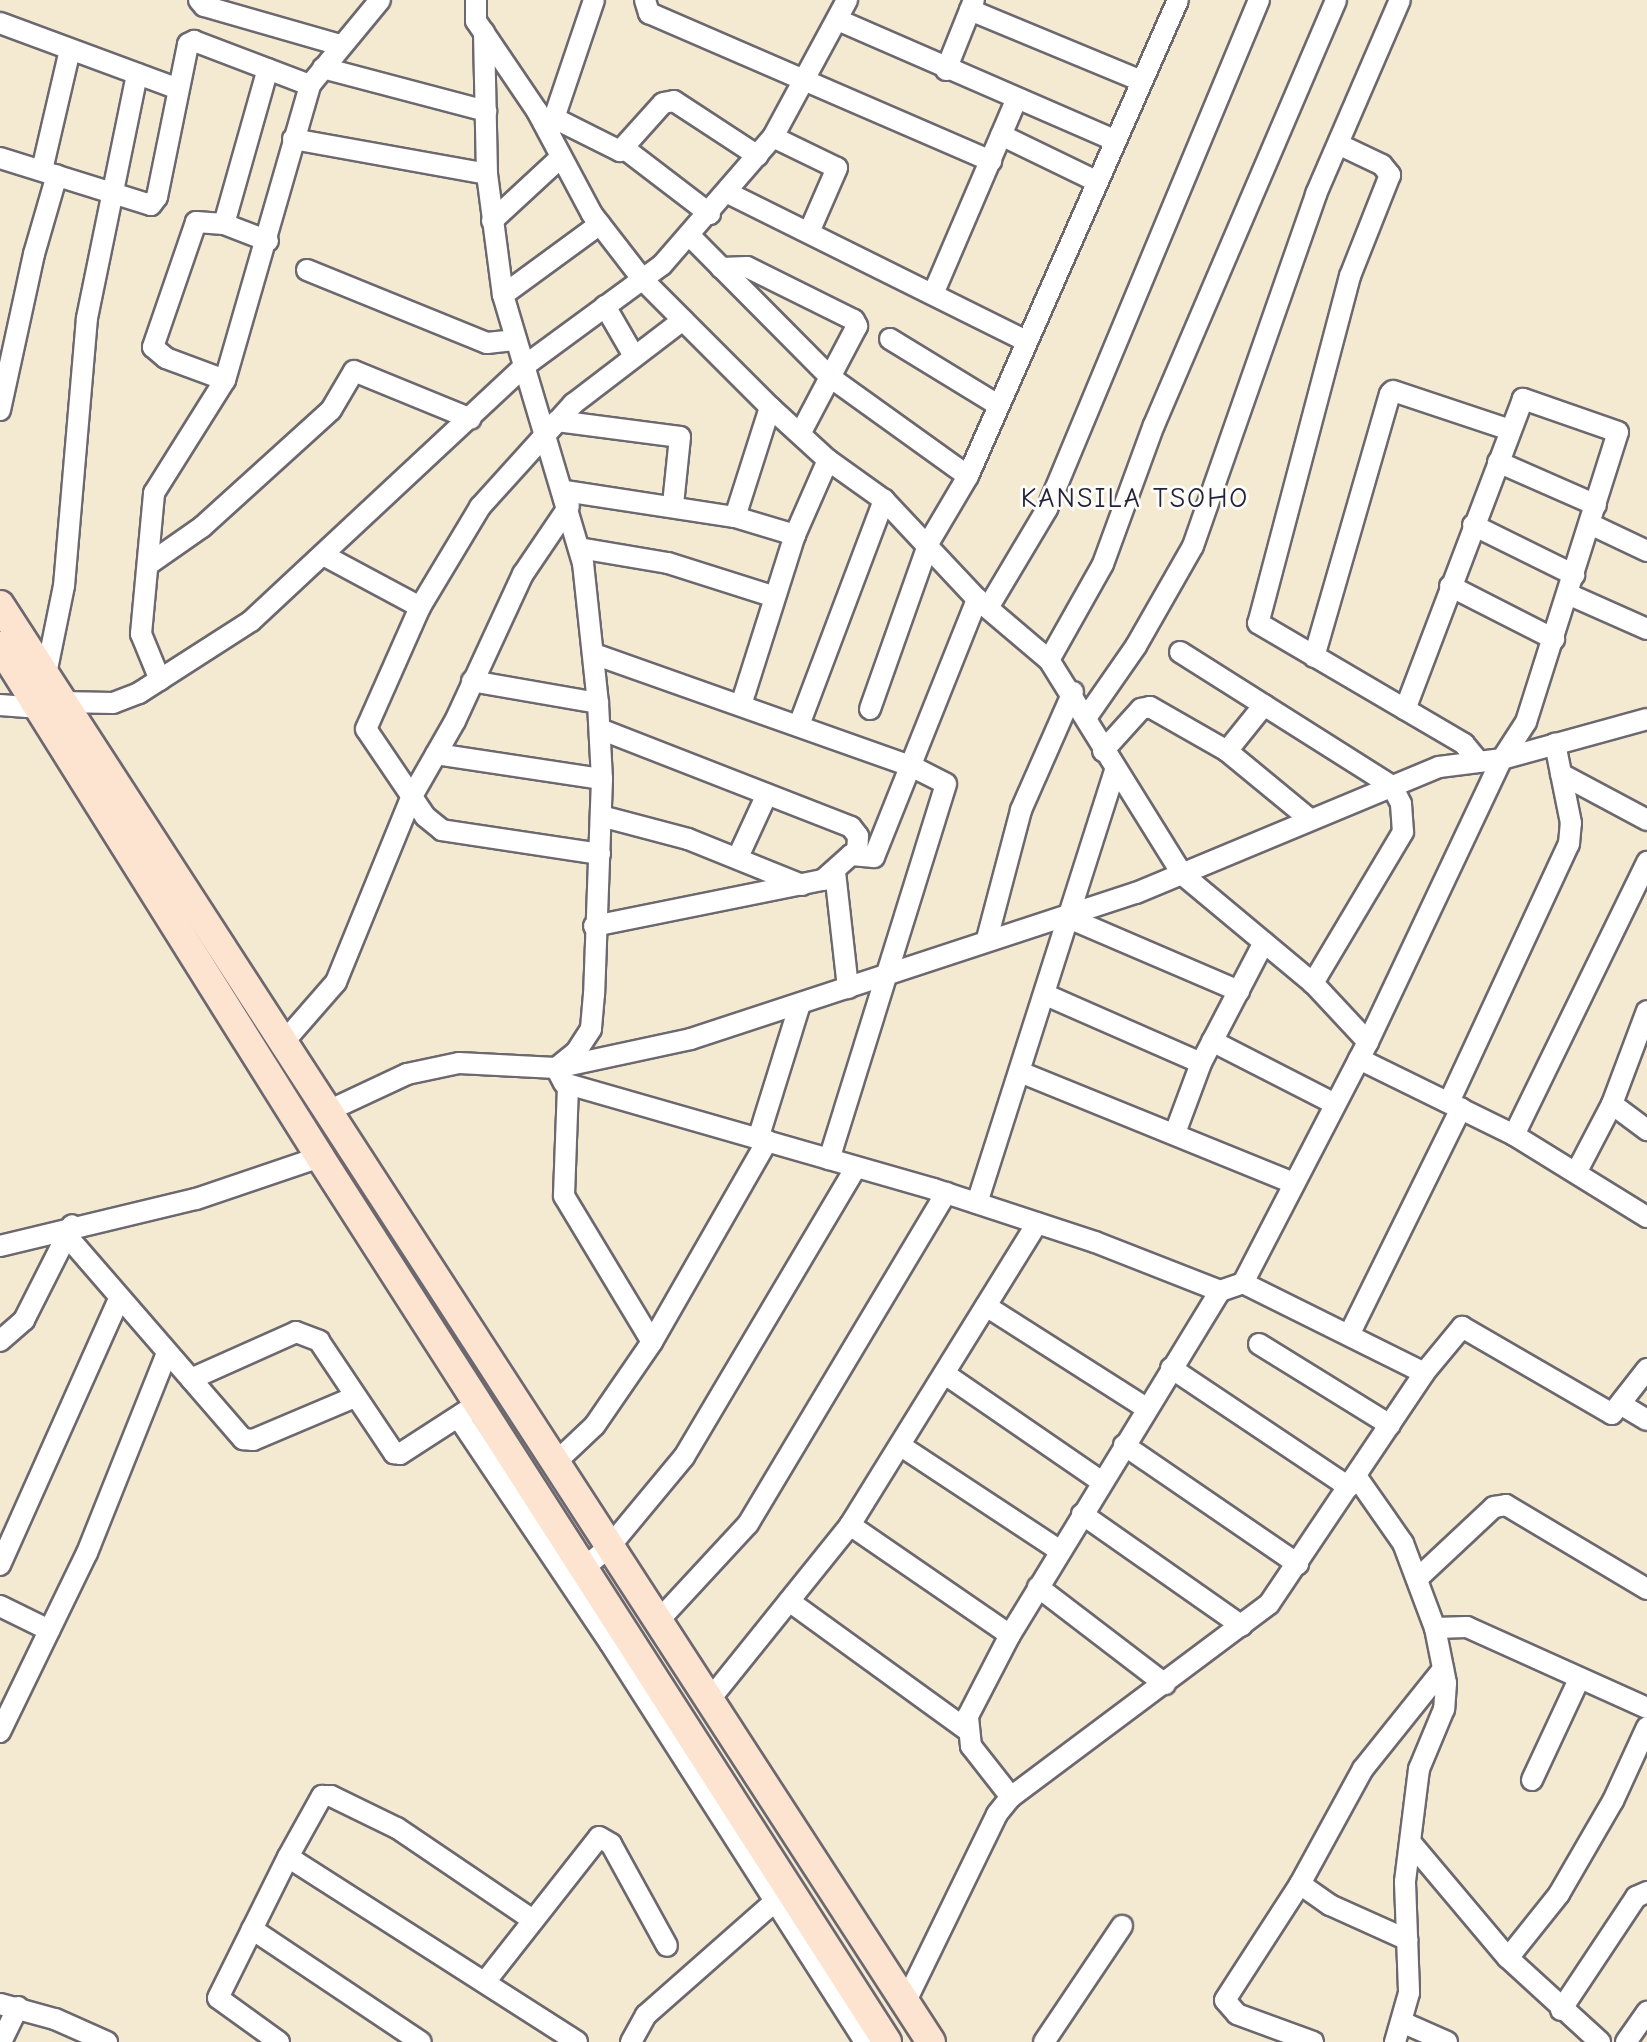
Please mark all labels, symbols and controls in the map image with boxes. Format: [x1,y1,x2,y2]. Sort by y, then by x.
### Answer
district label: KANSILA TSOHO [1021,481,1249,515]

